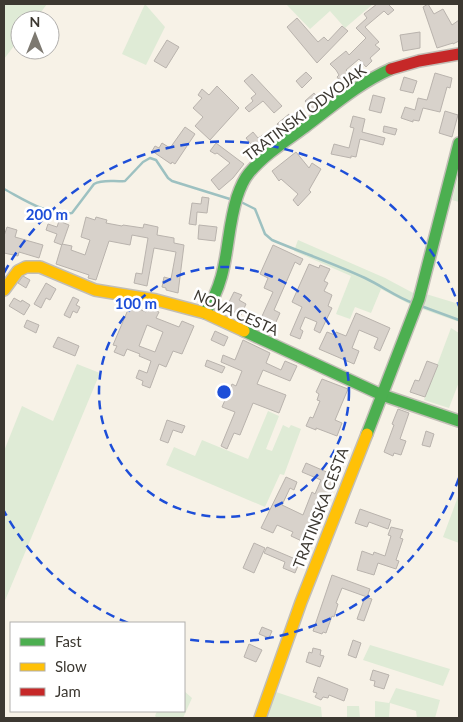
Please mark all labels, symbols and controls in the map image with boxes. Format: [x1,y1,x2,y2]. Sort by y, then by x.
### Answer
north arrow [10,10,60,60]
text: N [30,13,40,30]
street label: TRATINSKI ODVOJAK [240,60,369,164]
text: 200 m [26,205,68,223]
street label: NOVA CESTA [191,285,282,339]
text: 100 m [115,294,157,312]
centre of rings [215,383,233,401]
street label: TRATINSKA CESTA [289,444,352,571]
legend [10,622,185,712]
text: Fast [55,632,82,650]
text: Slow [55,657,87,675]
text: Jam [55,682,81,700]

